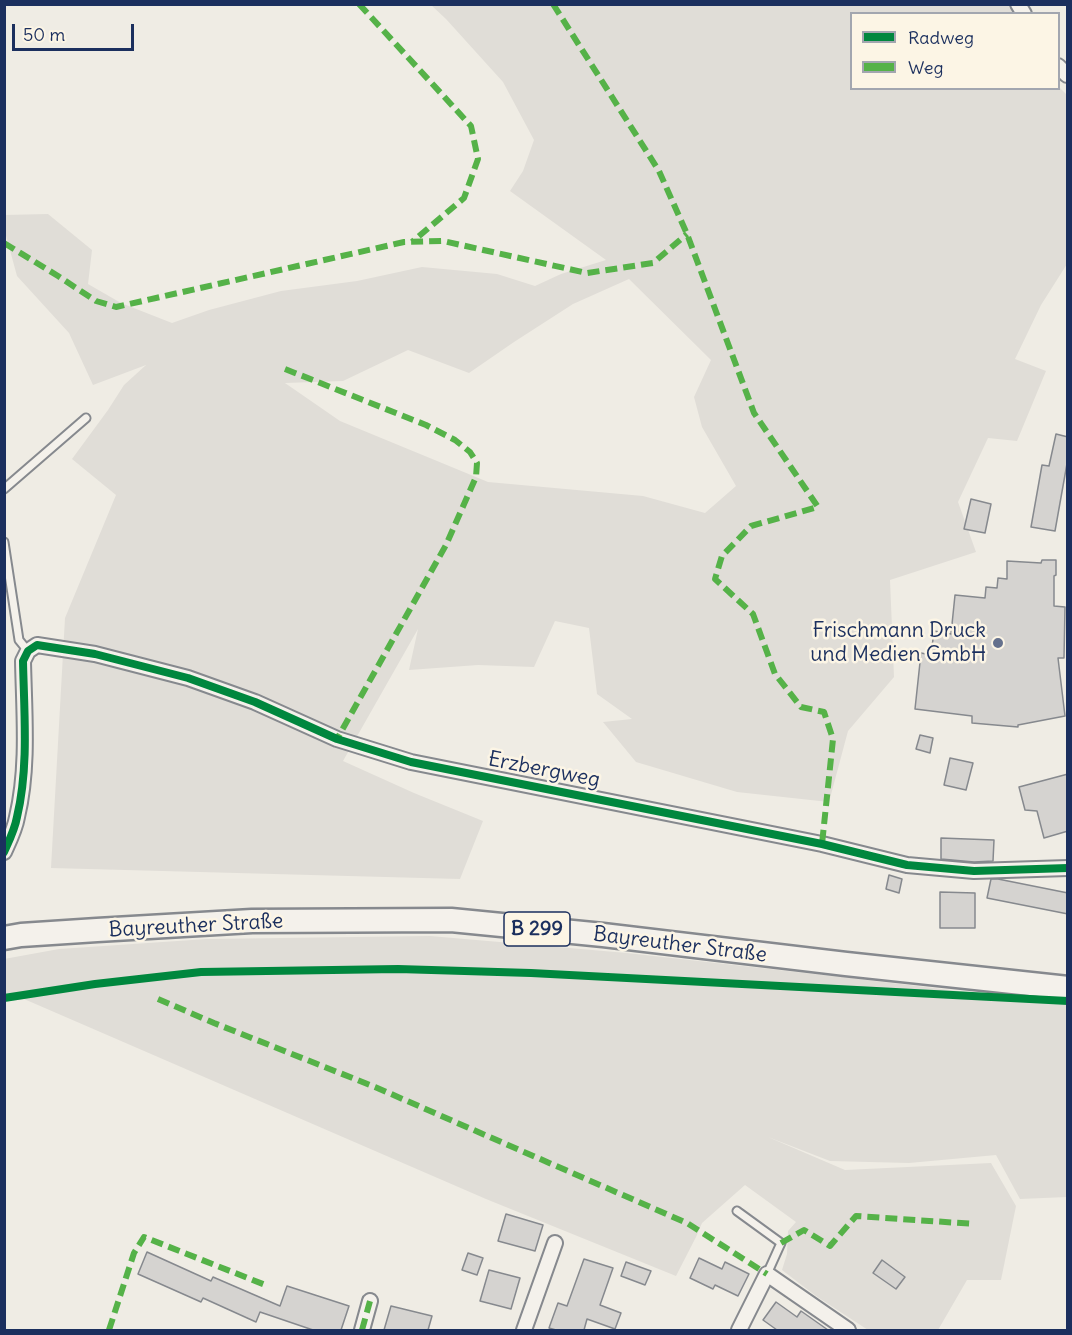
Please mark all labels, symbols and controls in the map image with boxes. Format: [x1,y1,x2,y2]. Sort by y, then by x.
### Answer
scale bar [15,12,136,50]
legend [850,12,1060,90]
text: 50 m [23,23,65,46]
text: Radweg [908,26,974,49]
text: Weg [908,56,943,79]
place label: Frischmann Druck und Medien GmbH [810,618,986,668]
marker: Frischmann Druck und Medien GmbH [991,636,1005,650]
street label: Erzbergweg [486,747,602,793]
street label: Bayreuther Straße [108,909,284,943]
road number: B 299 [504,912,570,946]
street label: Bayreuther Straße [592,922,768,968]

